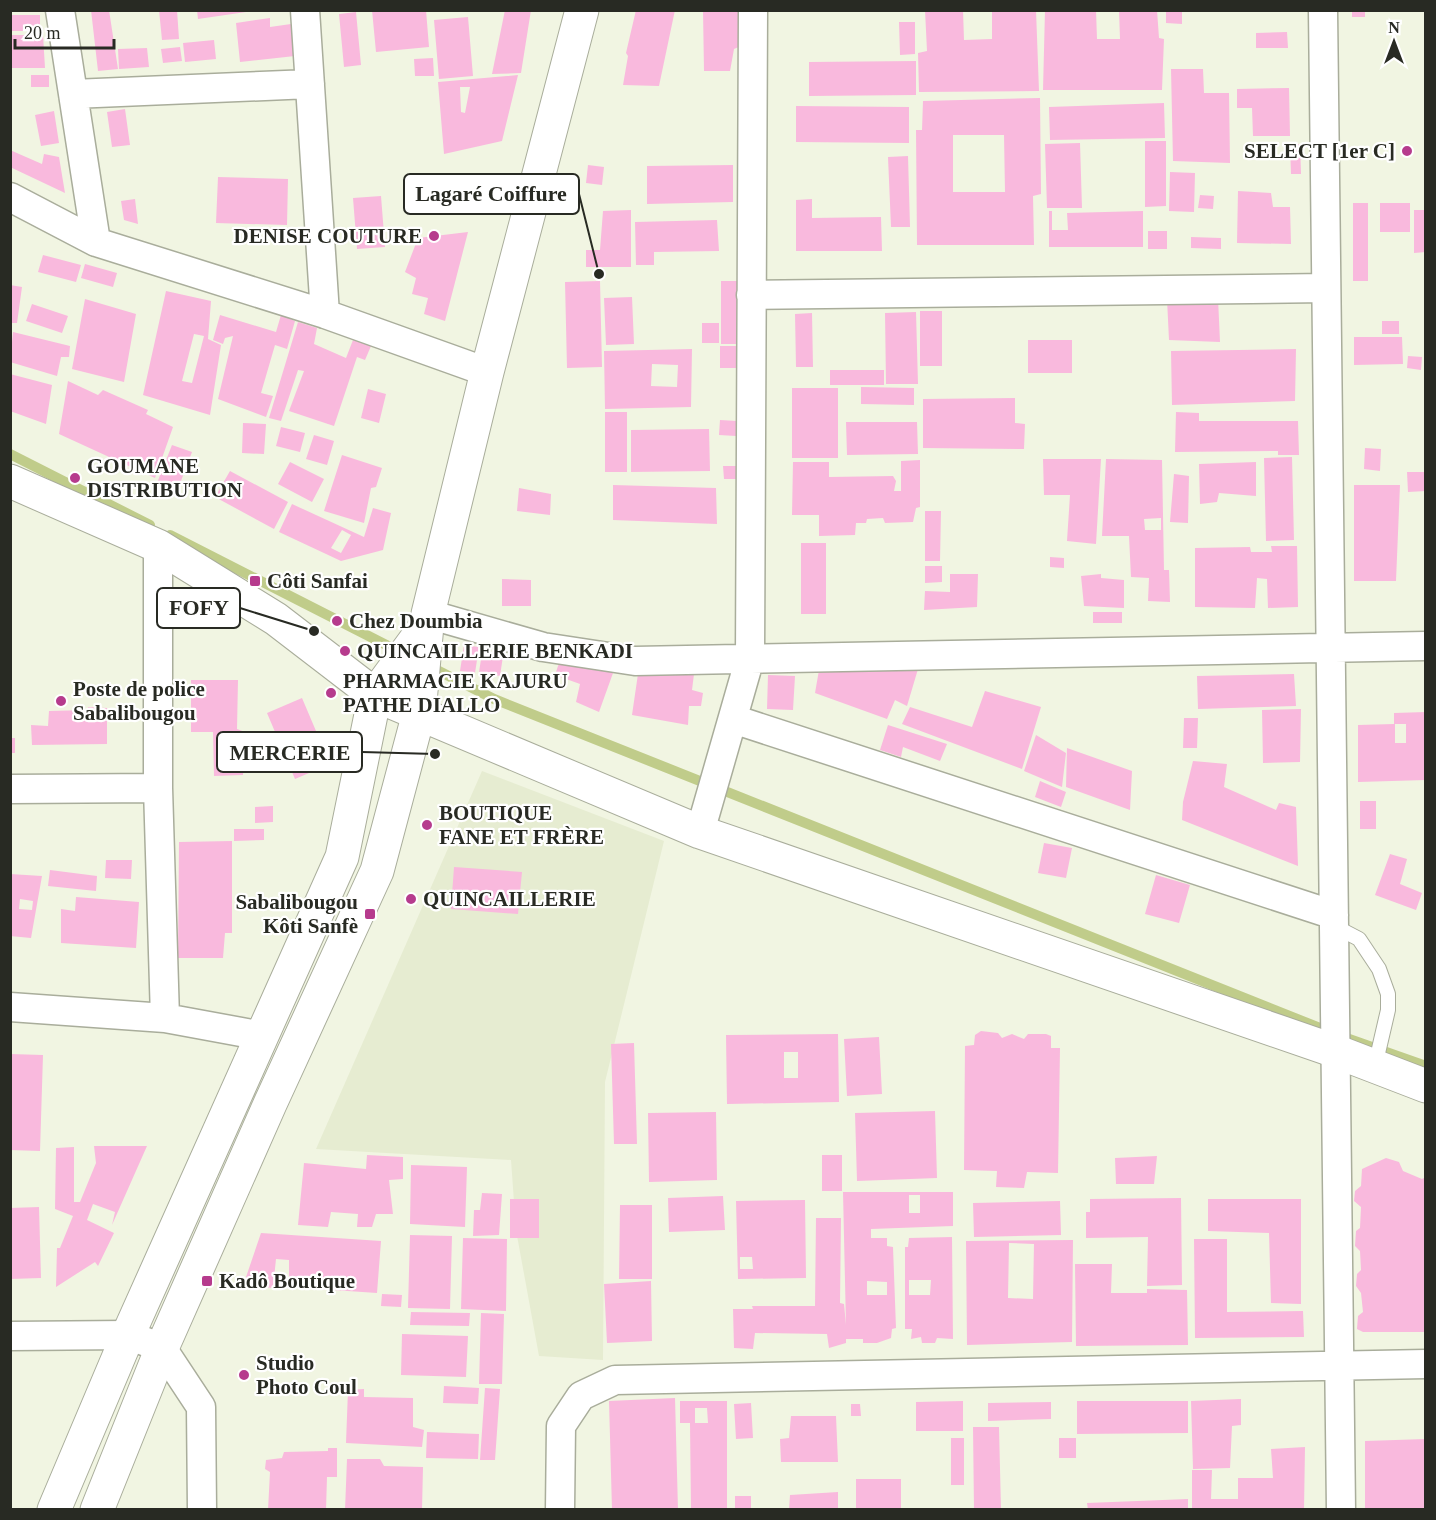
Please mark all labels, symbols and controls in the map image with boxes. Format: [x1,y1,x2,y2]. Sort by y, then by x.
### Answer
scale bar [15,12,114,50]
north arrow [1364,12,1424,72]
text: N [1388,19,1400,36]
text: 20 m [24,23,61,43]
place label: SELECT [1er C] [1244,139,1395,163]
marker: SELECT [1er C] [1400,144,1414,158]
callout: Lagaré Coiffure [404,174,579,214]
text: Lagaré Coiffure [415,181,567,206]
place label: DENISE COUTURE [234,224,422,248]
marker: DENISE COUTURE [427,229,441,243]
place label: GOUMANE DISTRIBUTION [87,454,242,502]
marker: GOUMANE DISTRIBUTION [68,471,82,485]
place label: Côti Sanfai [267,569,368,593]
marker: Côti Sanfai [248,574,262,588]
callout: FOFY [157,588,240,628]
text: FOFY [169,595,229,620]
place label: Chez Doumbia [349,609,483,633]
marker: Chez Doumbia [330,614,344,628]
place label: QUINCAILLERIE BENKADI [357,639,633,663]
marker: QUINCAILLERIE BENKADI [338,644,352,658]
place label: PHARMACIE KAJURU PATHE DIALLO [343,669,568,717]
place label: Poste de police Sabalibougou [73,677,205,725]
marker: PHARMACIE KAJURU PATHE DIALLO [324,686,338,700]
marker: Poste de police Sabalibougou [54,694,68,708]
callout: MERCERIE [217,732,362,772]
text: MERCERIE [229,740,351,765]
place label: BOUTIQUE FANE ET FRÈRE [439,801,604,849]
marker: BOUTIQUE FANE ET FRÈRE [420,818,434,832]
place label: QUINCAILLERIE [423,887,596,911]
place label: Sabalibougou Kôti Sanfè [235,890,358,938]
marker: QUINCAILLERIE [404,892,418,906]
marker: Sabalibougou Kôti Sanfè [363,907,377,921]
place label: Kadô Boutique [219,1269,355,1293]
marker: Kadô Boutique [200,1274,214,1288]
place label: Studio Photo Coul [256,1351,357,1399]
marker: Studio Photo Coul [237,1368,251,1382]

